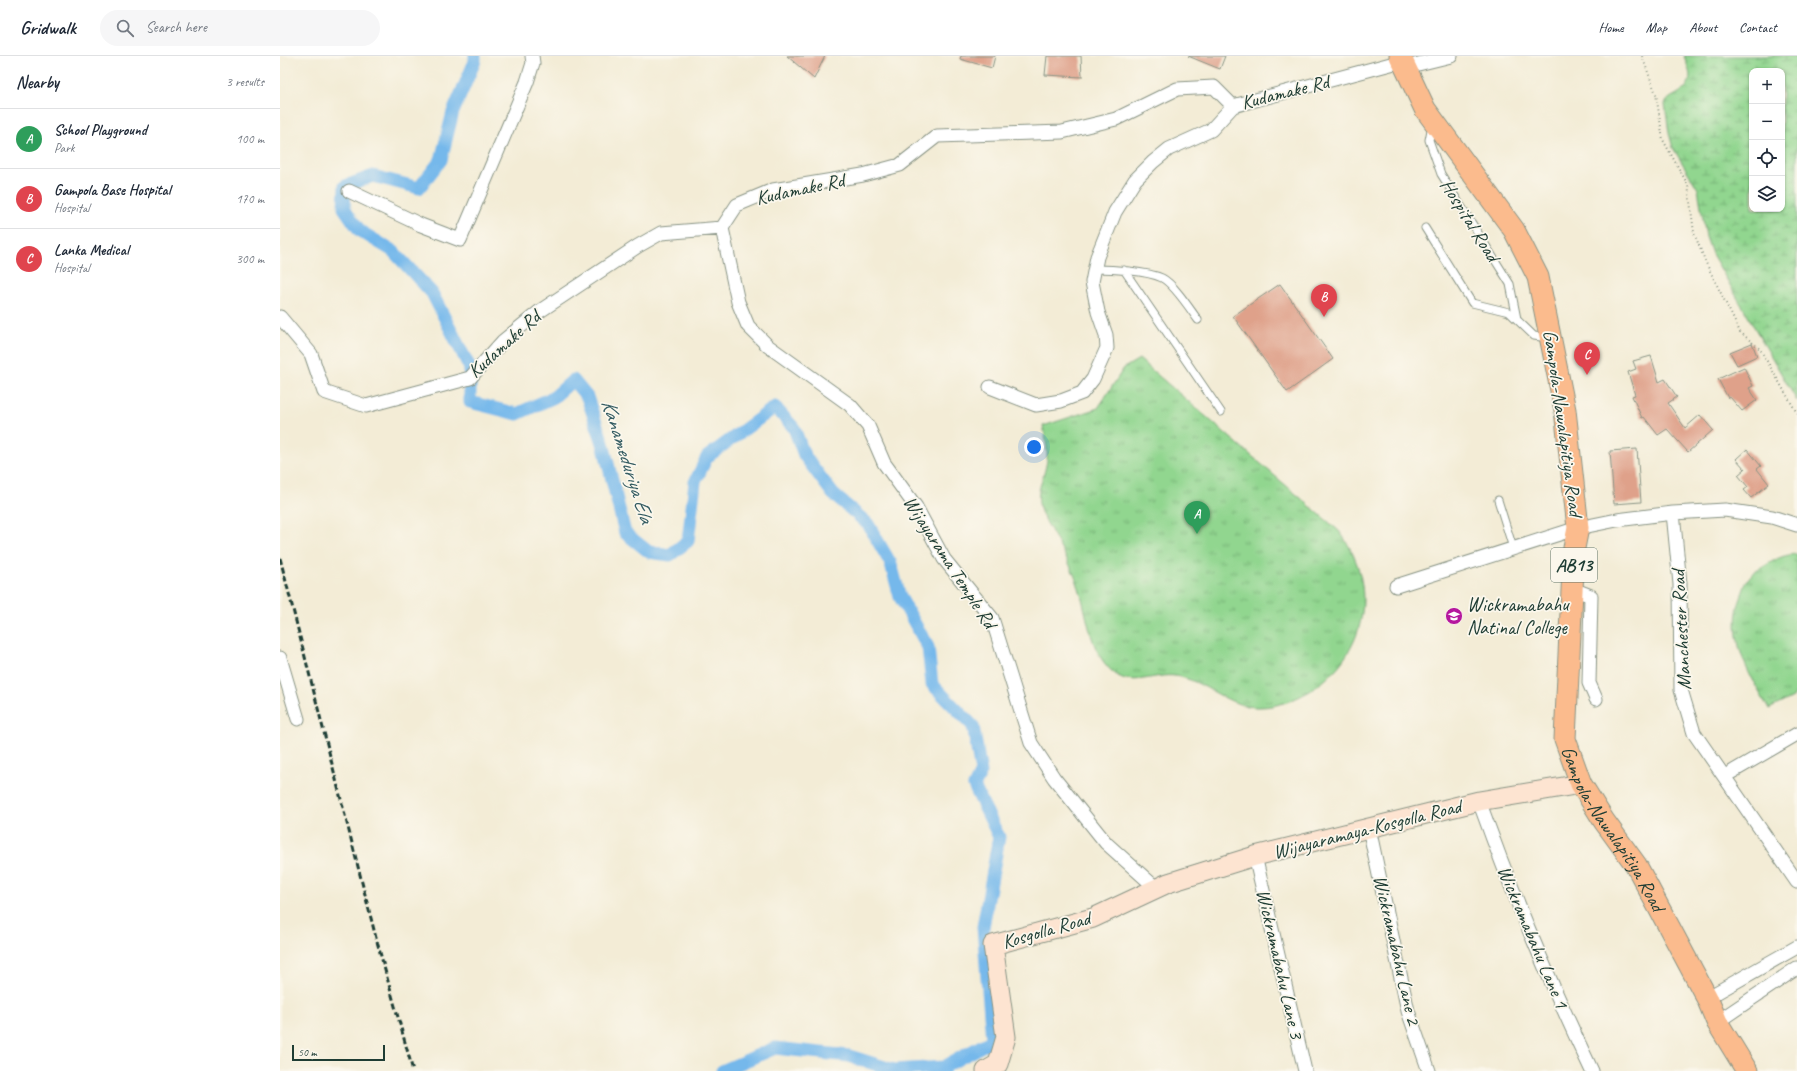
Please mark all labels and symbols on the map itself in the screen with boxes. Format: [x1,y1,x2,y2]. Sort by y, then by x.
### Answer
street label: Kudamake Rd [1239,68,1334,115]
street label: Kudamake Rd [754,167,849,211]
street label: Hospital Road [1435,174,1507,269]
pin: B [1311,284,1337,317]
street label: Kudamake Rd [462,303,548,383]
street label: Gampola-Nawalapitiya Road [1538,328,1589,521]
pin: C [1574,342,1600,375]
water label: Kanameduriya Ela [596,396,661,528]
your location [1024,437,1044,457]
street label: Wijayarama Temple Rd [898,491,1004,636]
pin: A [1184,501,1210,534]
road number: AB13 [1551,548,1597,582]
street label: Manchester Road [1665,566,1697,691]
place label: Wickramabahu Natinal College [1467,592,1570,640]
school or university icon: Wickramabahu Natinal College [1444,606,1464,626]
street label: Gampola-Nawalapitiya Road [1556,743,1672,918]
street label: Wijayaramaya-Kosgolla Road [1270,793,1467,864]
street label: Wickramabahu Lane 1 [1492,862,1575,1013]
street label: Wickramabahu Lane 2 [1368,873,1427,1029]
street label: Wickramabahu Lane 3 [1251,887,1310,1043]
street label: Kosgolla Road [999,905,1096,954]
scale bar [292,1043,385,1062]

